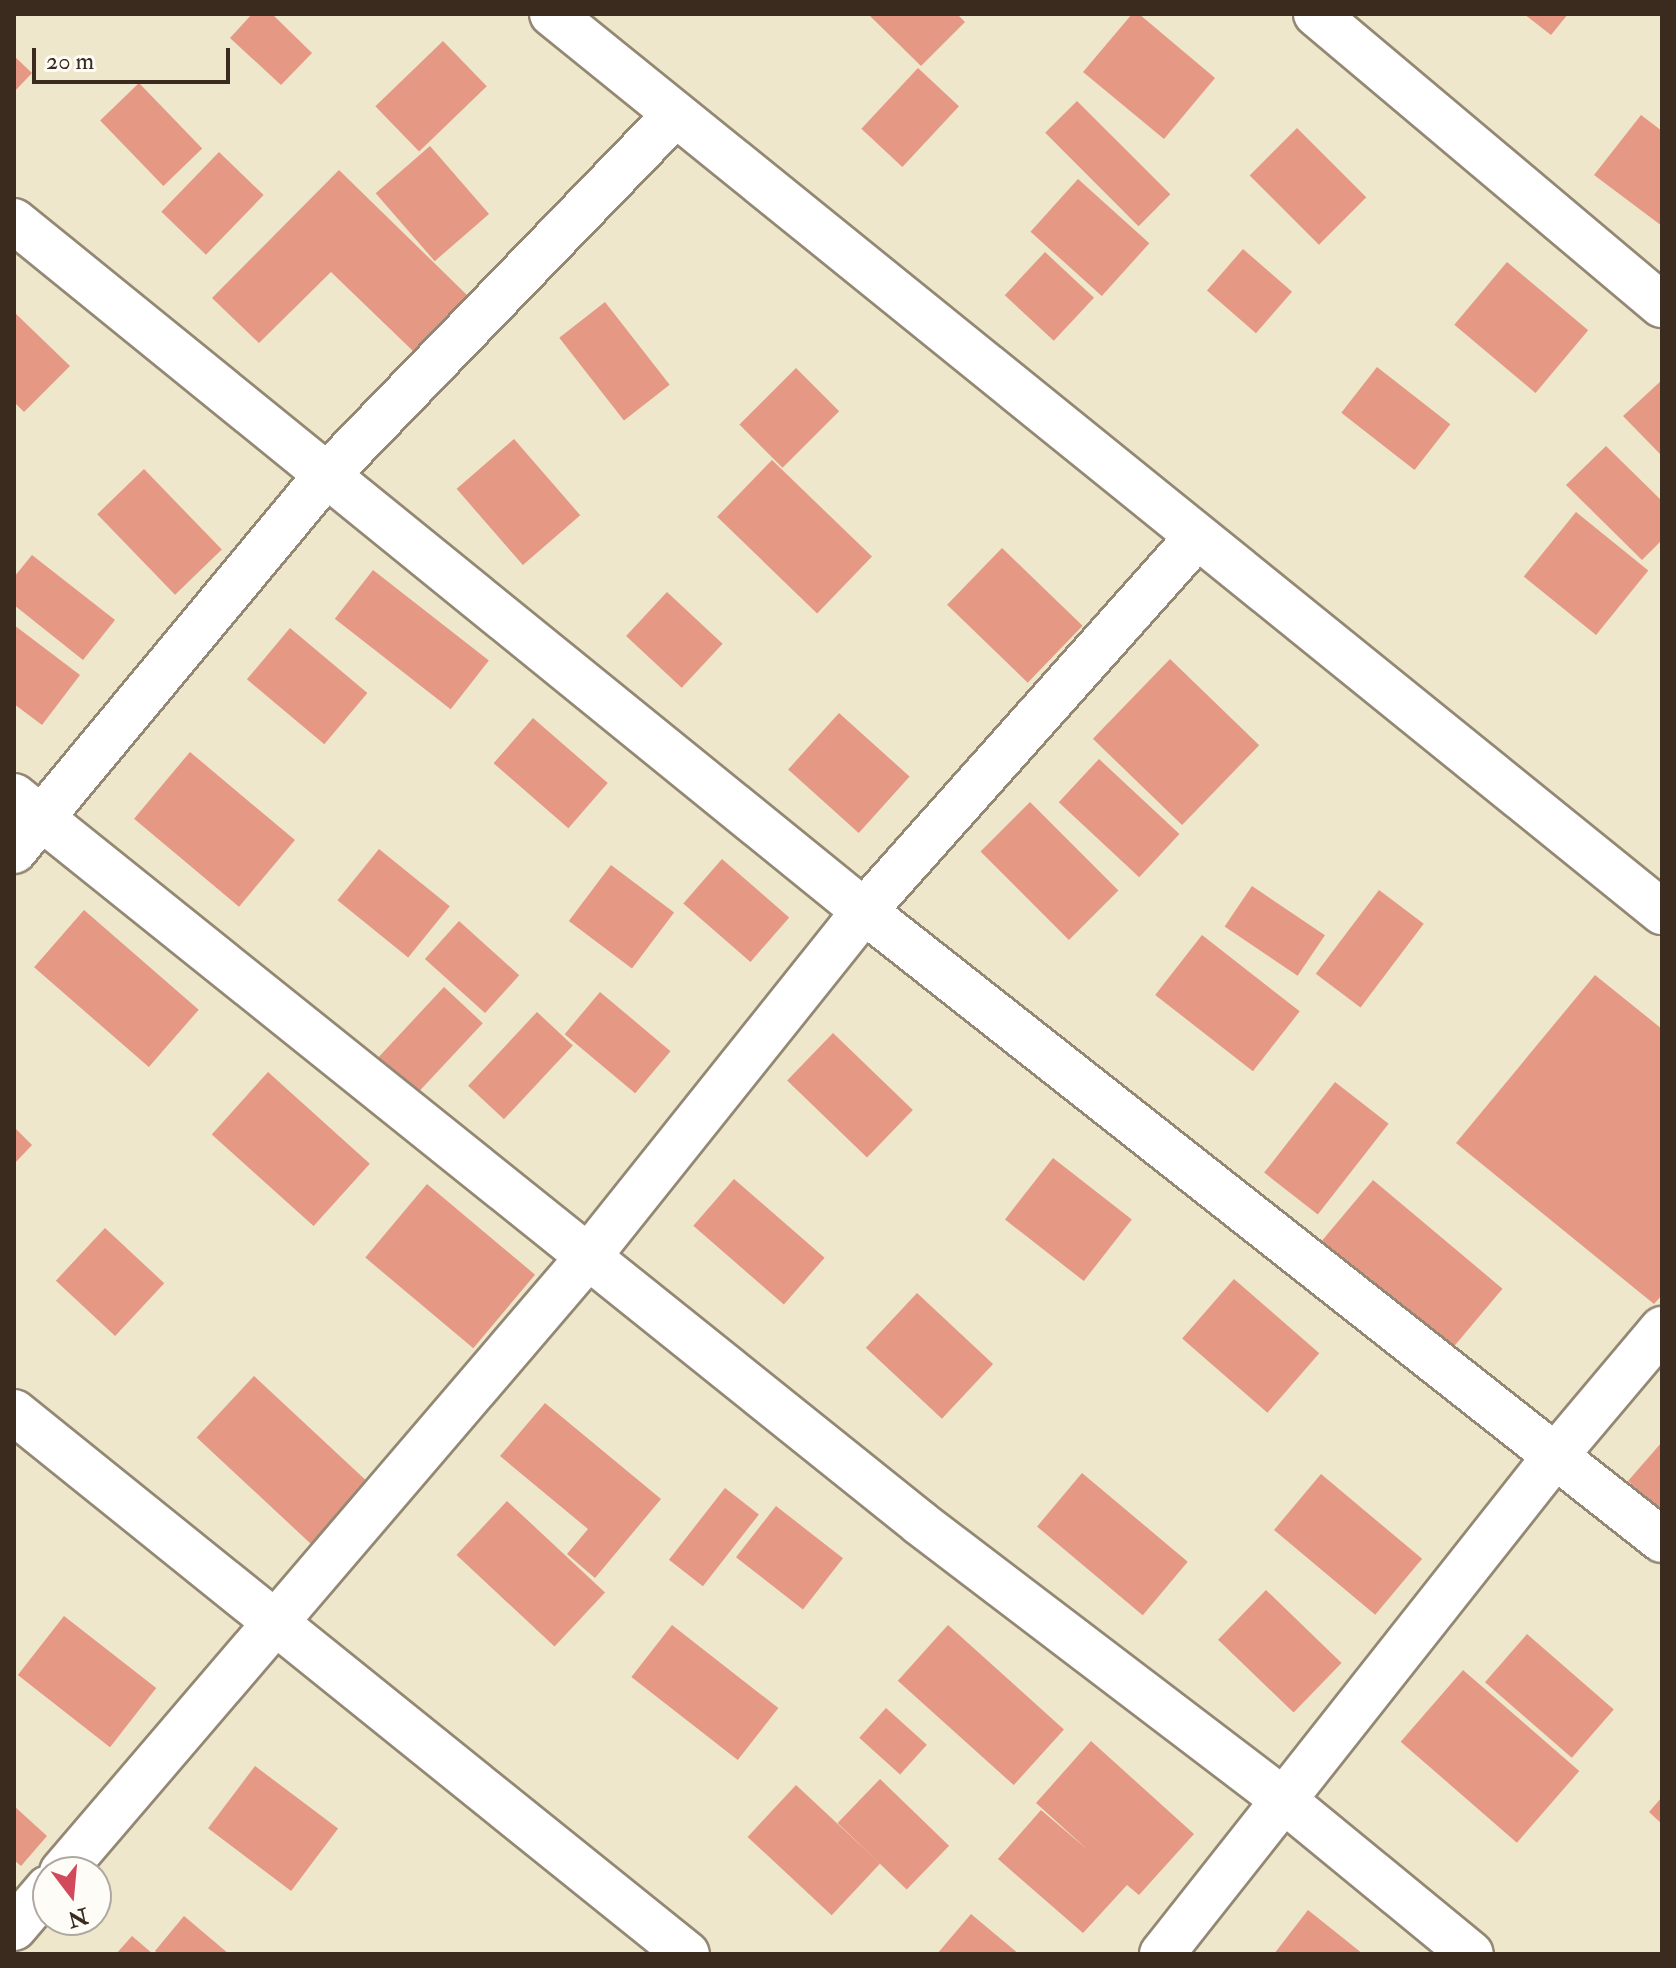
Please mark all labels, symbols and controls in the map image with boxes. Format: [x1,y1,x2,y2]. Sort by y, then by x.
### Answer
scale bar [36,32,234,82]
text: 20 m [46,46,94,77]
north arrow [32,1856,112,1936]
text: N [65,1901,91,1933]

